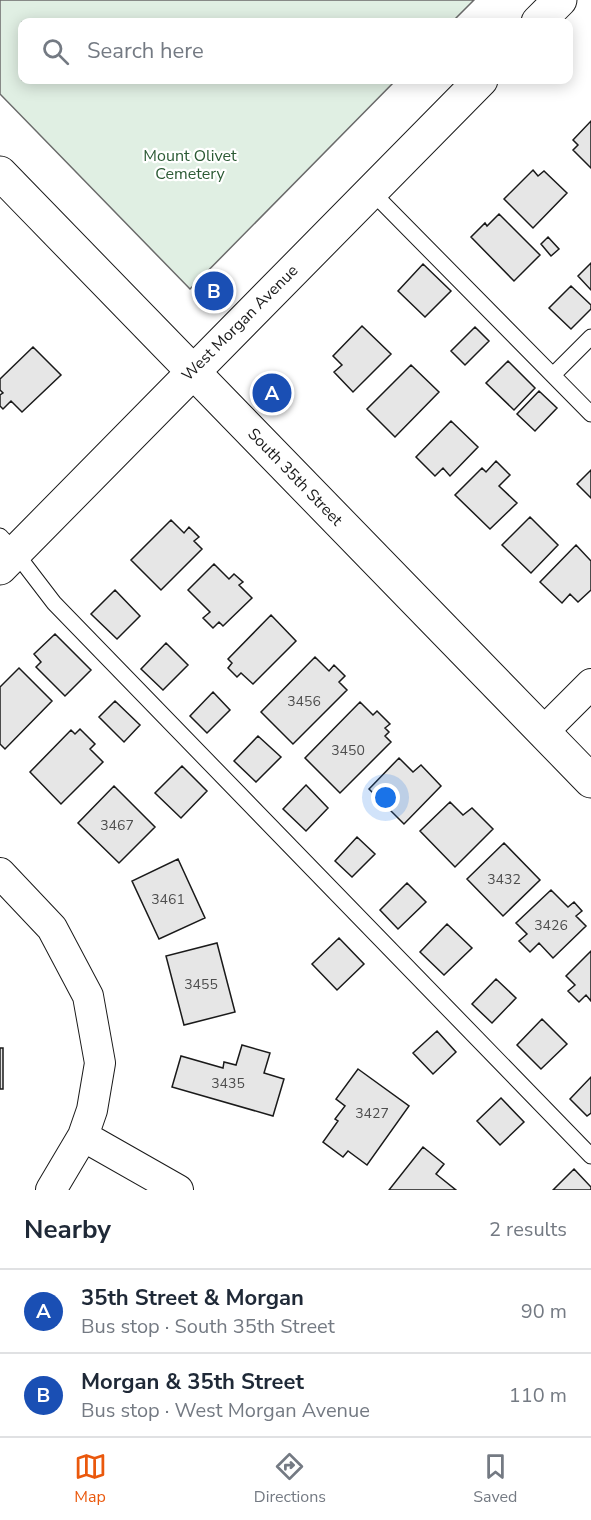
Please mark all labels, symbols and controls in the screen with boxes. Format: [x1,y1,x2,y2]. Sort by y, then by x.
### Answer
search box [18,18,573,84]
icon: search [39,35,72,68]
text: Search here [87,36,204,66]
park label: Mount Olivet Cemetery [143,145,237,185]
street label: West Morgan Avenue [177,260,303,386]
pin: B [194,268,234,314]
pin: A [252,370,292,416]
street label: South 35th Street [243,423,348,531]
house number: 3456 [287,692,321,711]
house number: 3450 [331,741,365,760]
your location [371,783,400,812]
house number: 3467 [100,816,134,835]
house number: 3432 [487,870,521,889]
house number: 3461 [151,890,185,909]
house number: 3426 [534,916,568,935]
house number: 3455 [184,975,218,994]
house number: 3435 [211,1074,245,1093]
house number: 3427 [355,1104,389,1123]
text: Nearby [24,1212,111,1247]
text: 2 results [489,1216,567,1243]
text: 35th Street & Morgan [81,1283,304,1313]
text: A [36,1298,51,1325]
text: 90 m [521,1298,567,1325]
text: Bus stop · South 35th Street [81,1313,335,1340]
text: Morgan & 35th Street [81,1367,304,1397]
text: B [37,1382,50,1409]
text: 110 m [509,1382,567,1409]
text: Bus stop · West Morgan Avenue [81,1397,370,1424]
tab: Map [74,1450,107,1508]
tab: Directions [254,1450,326,1508]
tab: Saved [473,1450,517,1508]

